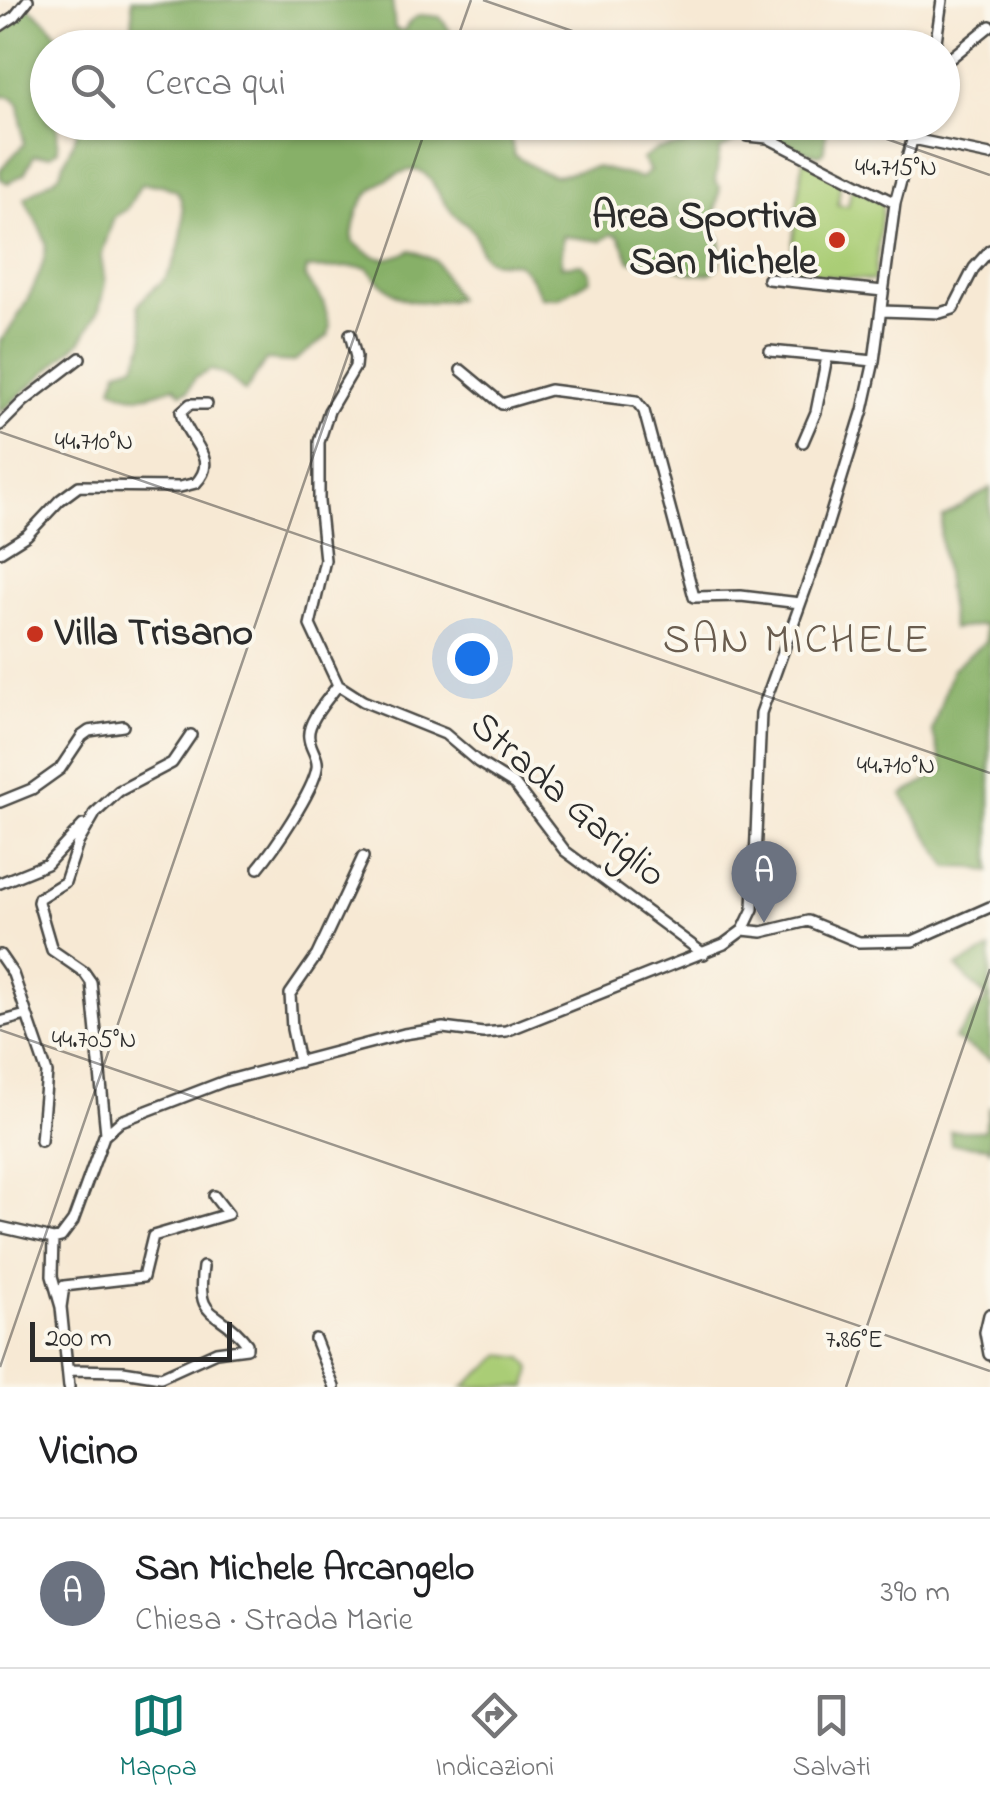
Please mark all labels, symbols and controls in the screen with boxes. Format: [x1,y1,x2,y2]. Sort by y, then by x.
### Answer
search box [30,30,960,140]
text: Cerca qui [145,57,286,113]
icon: search [65,58,120,113]
text: 44.715°N [855,151,937,187]
place label: Area Sportiva San Michele [592,188,818,293]
marker: Area Sportiva San Michele [826,229,848,251]
text: 44.710°N [55,425,133,461]
place label: Villa Trisano [54,605,253,664]
district label: SAN MICHELE [663,611,931,672]
marker: Villa Trisano [24,623,46,645]
your location [447,633,498,684]
street label: Strada Gariglio [455,698,679,904]
text: 44.710°N [857,749,935,785]
pin: A [732,840,796,923]
text: 44.705°N [52,1023,136,1059]
scale bar [30,1317,232,1362]
text: 200 m [45,1319,112,1360]
text: 7.86°E [825,1323,883,1359]
text: Vicino [40,1422,138,1483]
text: San Michele Arcangelo [135,1542,475,1598]
text: A [63,1570,82,1617]
text: 390 m [880,1570,950,1617]
text: Chiesa · Strada Marie [135,1598,413,1645]
tab: Mappa [119,1688,197,1789]
tab: Indicazioni [435,1688,554,1789]
tab: Salvati [793,1688,871,1789]

